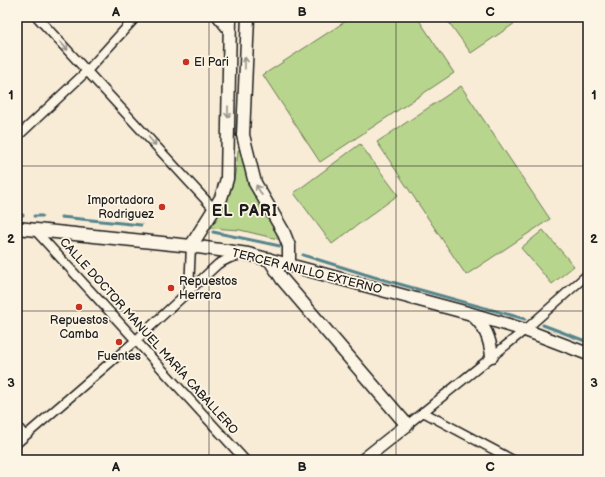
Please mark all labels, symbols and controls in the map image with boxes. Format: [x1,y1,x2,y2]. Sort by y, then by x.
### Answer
text: A [111,4,120,20]
text: B [297,4,307,20]
text: C [485,4,495,20]
one-way arrow [59,40,68,51]
place label: El Pari [194,55,229,70]
marker: El Pari [181,57,191,67]
one-way arrow [241,57,249,70]
text: 1 [8,87,14,103]
text: 1 [591,87,597,103]
one-way arrow [224,105,232,118]
one-way arrow [147,136,156,146]
one-way arrow [255,184,263,196]
place label: Importadora Rodriguez [87,193,154,222]
marker: Importadora Rodriguez [157,202,167,212]
district label: EL PARI [212,202,278,221]
text: 2 [7,231,15,247]
text: 2 [590,231,598,247]
street label: CALLE DOCTOR MANUEL MARÍA CABALLERO [56,234,242,438]
street label: TERCER ANILLO EXTERNO [230,246,384,297]
place label: Repuestos Herrera [179,274,237,303]
marker: Repuestos Herrera [166,283,176,293]
marker: Repuestos Camba [74,302,84,312]
place label: Repuestos Camba [50,313,108,342]
marker: Fuentes [114,337,124,347]
place label: Fuentes [97,349,141,364]
text: 3 [7,375,15,391]
text: 3 [590,375,598,391]
text: A [111,459,120,475]
text: B [297,459,307,475]
text: C [485,459,495,475]

